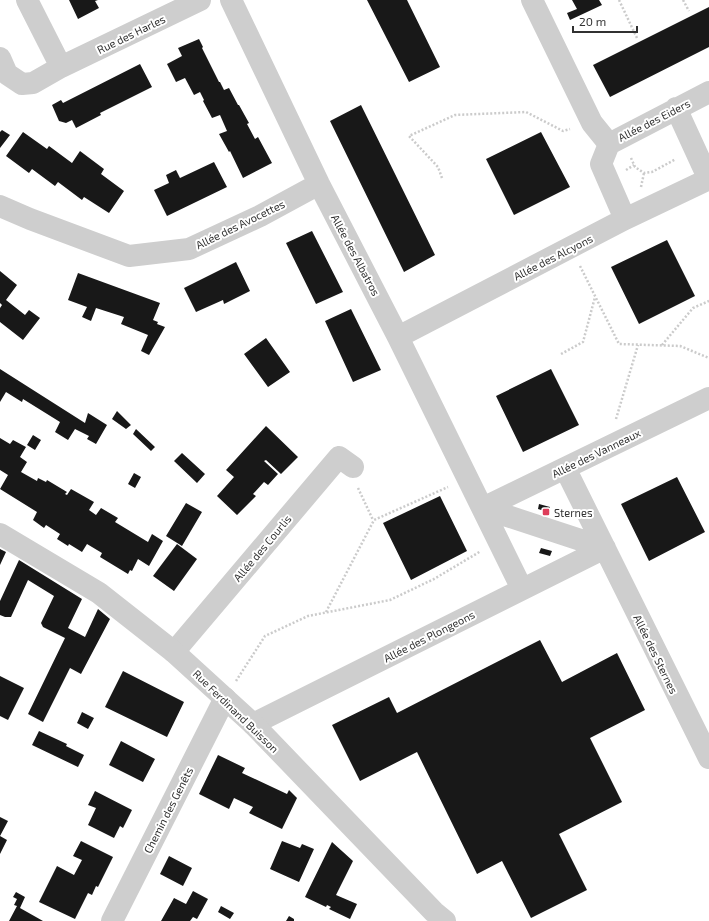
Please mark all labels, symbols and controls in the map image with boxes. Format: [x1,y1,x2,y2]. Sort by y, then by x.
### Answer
scale bar [573,8,637,34]
street label: Rue des Harles [95,12,168,56]
text: 20 m [579,14,606,28]
street label: Allée des Eiders [616,96,693,144]
street label: Allée des Avocettes [193,197,287,251]
street label: Allée des Albatros [329,212,383,298]
street label: Allée des Alcyons [511,231,595,283]
street label: Allée des Vanneaux [550,426,643,480]
place label: Sternes [554,506,593,519]
marker: Sternes [541,507,551,517]
street label: Allée des Courlis [230,512,294,584]
street label: Allée des Plongeons [381,607,477,665]
street label: Allée des Sternes [631,612,681,696]
street label: Rue Ferdinand Buisson [191,667,281,755]
street label: Chemin des Genêts [141,764,196,855]

